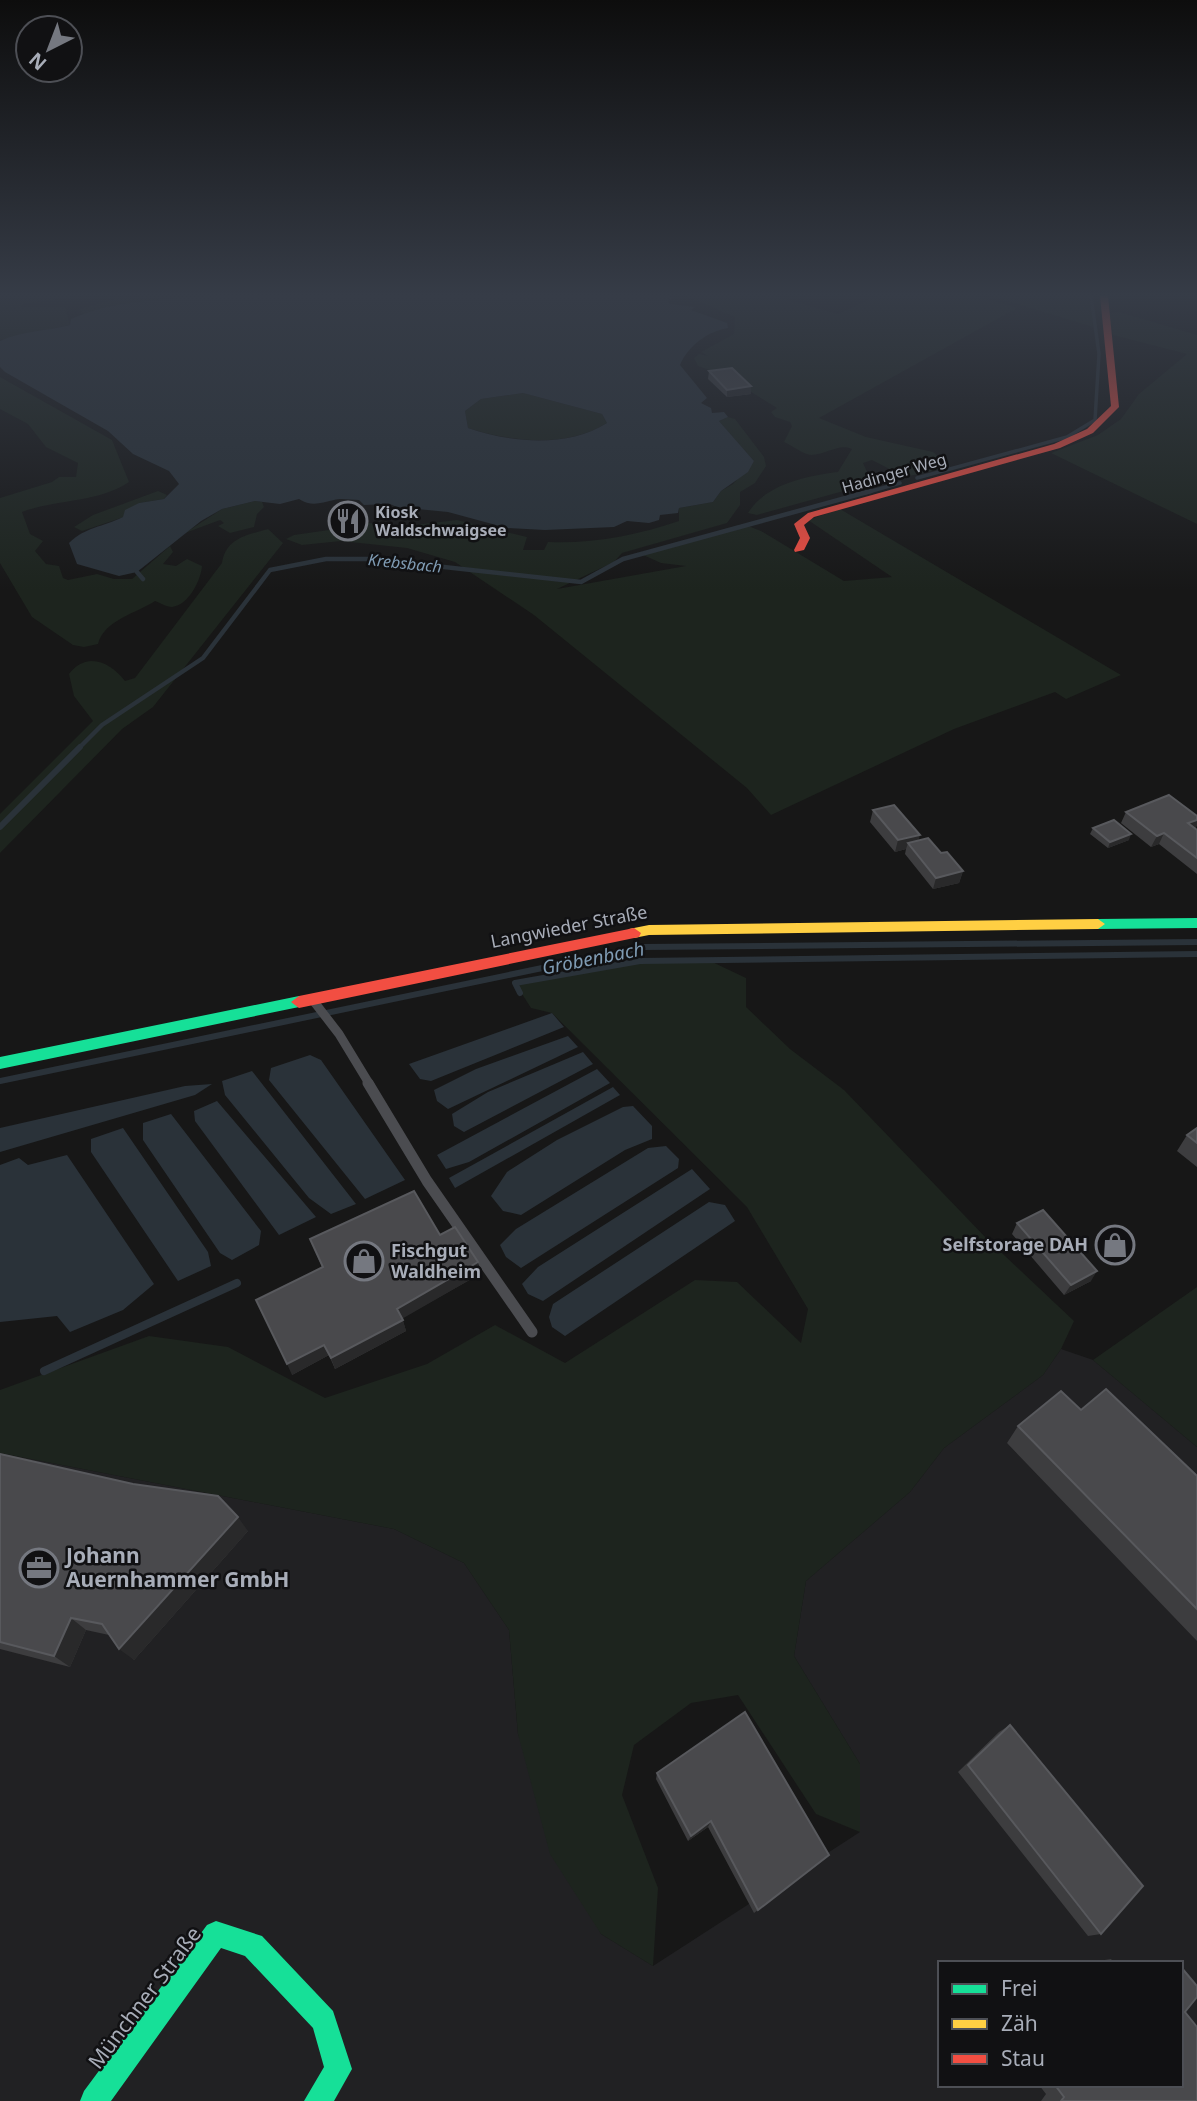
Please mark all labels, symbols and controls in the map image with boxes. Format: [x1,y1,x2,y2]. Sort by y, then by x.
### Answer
north arrow [14,14,84,84]
text: N [23,47,52,76]
street label: Hadinger Weg [839,448,949,498]
restaurant icon: Kiosk Waldschwaigsee [327,500,369,542]
place label: Kiosk Waldschwaigsee [375,501,507,541]
water label: Krebsbach [367,548,443,578]
street label: Langwieder Straße [488,899,649,953]
water label: Gröbenbach [540,935,646,981]
shop icon: Selfstorage DAH [1094,1224,1136,1266]
place label: Selfstorage DAH [943,1232,1088,1256]
place label: Fischgut Waldheim [391,1238,481,1283]
shop icon: Fischgut Waldheim [343,1240,385,1282]
place label: Johann Auernhammer GmbH [64,1541,289,1593]
office icon: Johann Auernhammer GmbH [18,1547,60,1589]
street label: Münchner Straße [81,1921,207,2074]
legend [938,1961,1183,2087]
text: Frei [1001,1974,1037,2002]
text: Zäh [1001,2009,1038,2037]
text: Stau [1001,2044,1045,2072]

